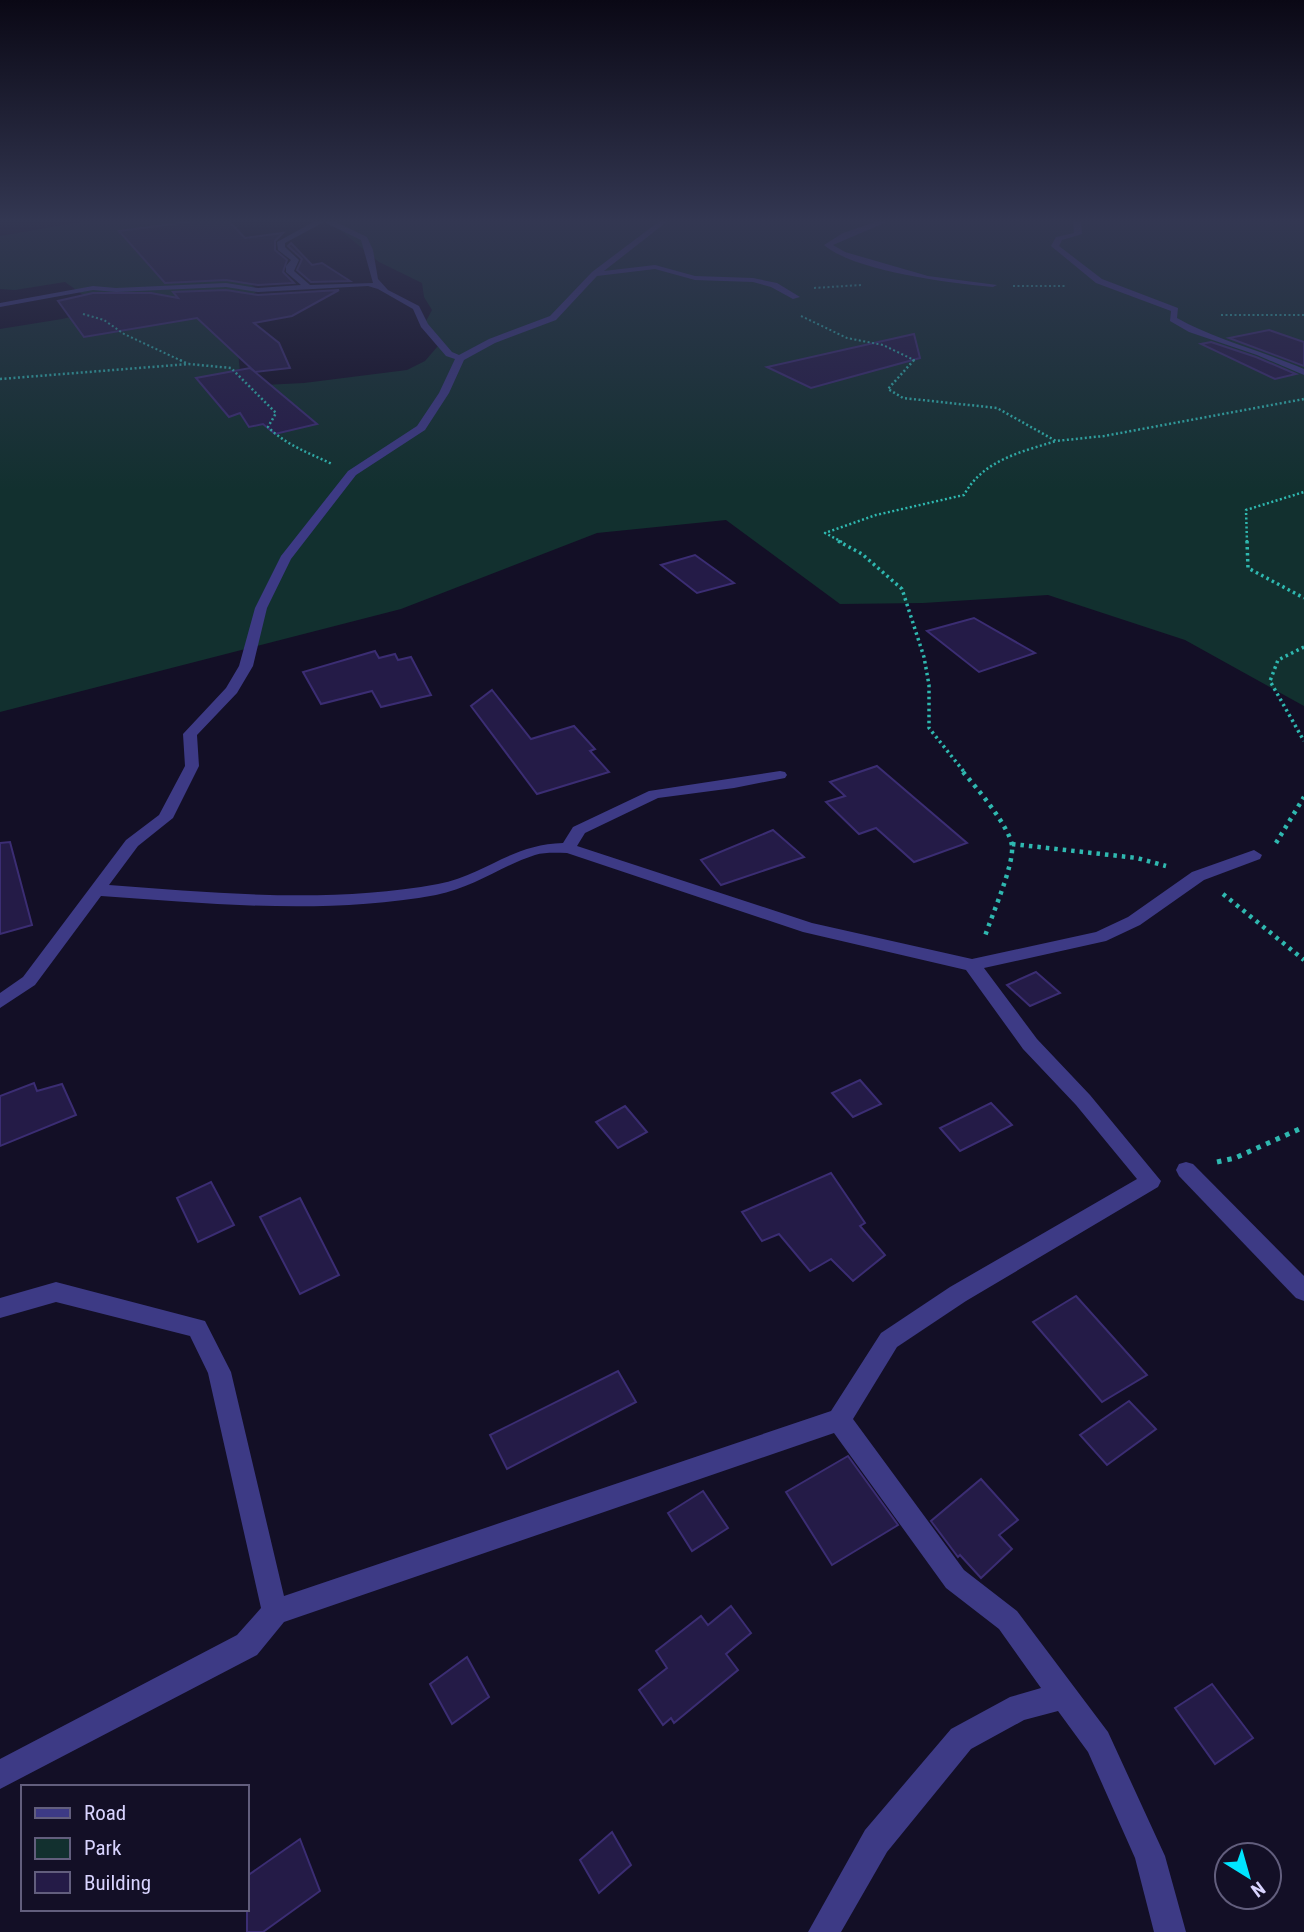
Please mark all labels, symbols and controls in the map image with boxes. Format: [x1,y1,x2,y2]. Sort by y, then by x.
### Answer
legend [21,1785,248,1911]
text: Road [84,1801,126,1825]
text: Park [84,1836,122,1860]
north arrow [1213,1841,1283,1911]
text: Building [84,1871,151,1895]
text: N [1246,1876,1269,1902]

